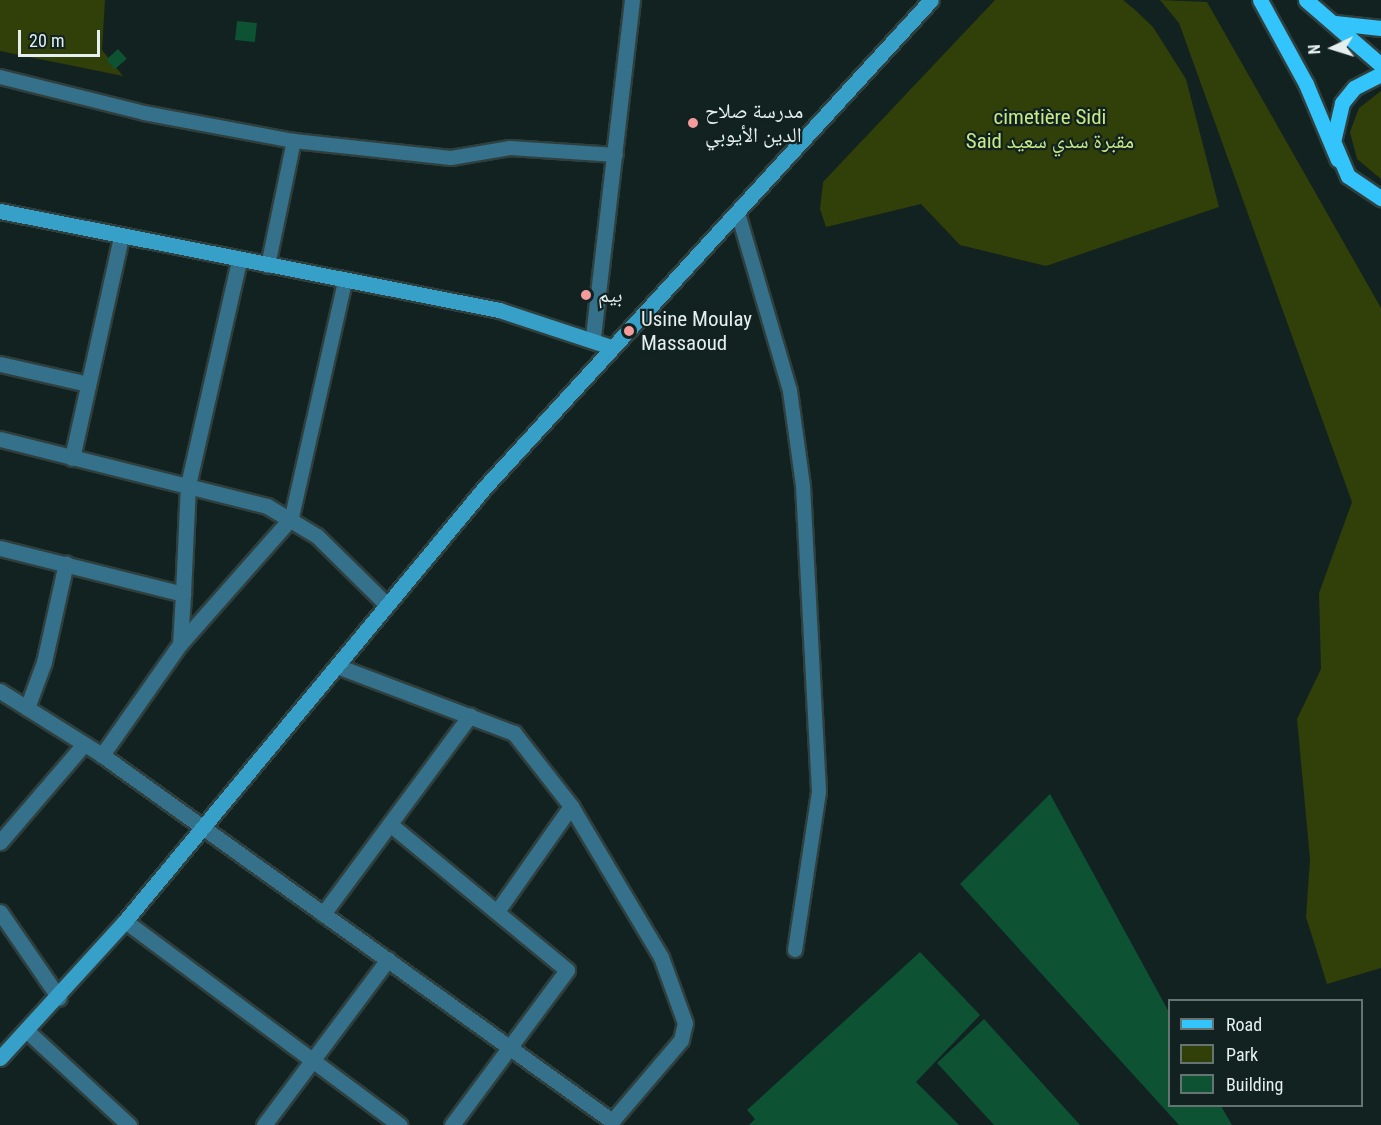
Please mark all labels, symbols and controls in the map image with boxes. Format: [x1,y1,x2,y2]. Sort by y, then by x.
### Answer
scale bar [21,18,104,56]
north arrow [1303,18,1363,78]
text: 20 m [29,30,64,51]
text: N [1305,44,1324,55]
place label: مدرسة صلاح الدين الأيوبي [705,98,803,148]
park label: cimetière Sidi Said مقبرة سدي سعيد [966,104,1134,154]
marker: مدرسة صلاح الدين الأيوبي [686,116,700,130]
place label: بيم [598,282,622,308]
marker: بيم [579,288,593,302]
place label: Usine Moulay Massaoud [641,306,752,356]
marker: Usine Moulay Massaoud [622,324,636,338]
legend [1168,999,1363,1107]
text: Road [1226,1014,1262,1035]
text: Park [1226,1044,1258,1065]
text: Building [1226,1074,1283,1095]

